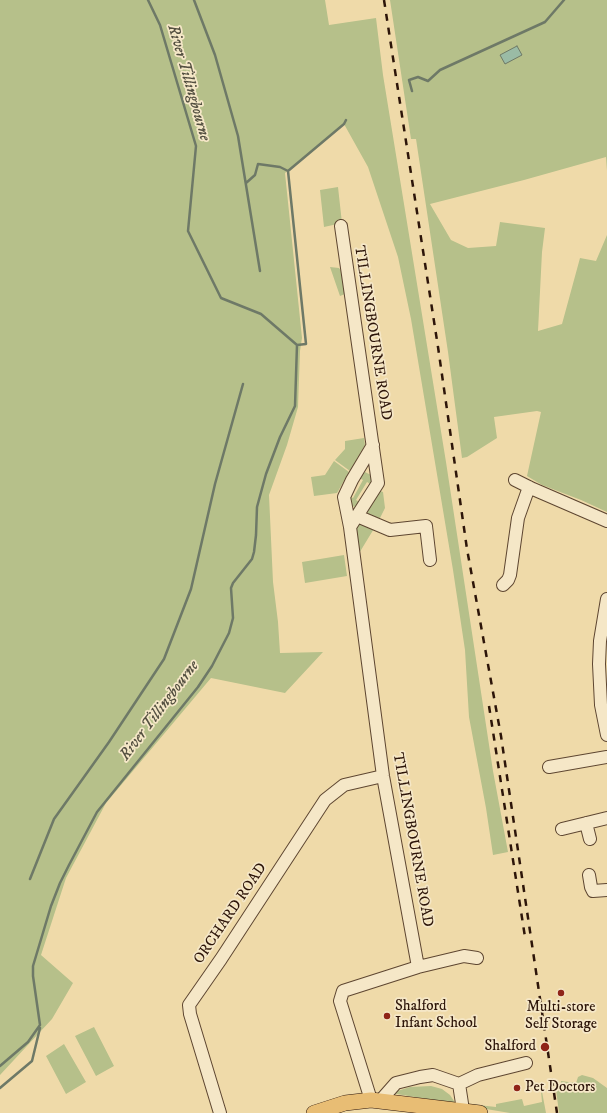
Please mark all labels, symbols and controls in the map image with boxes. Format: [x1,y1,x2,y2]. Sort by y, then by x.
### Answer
water label: River Tillingbourne [162,23,214,143]
street label: TILLINGBOURNE ROAD [349,244,395,422]
water label: River Tillingbourne [116,657,204,765]
street label: TILLINGBOURNE ROAD [388,751,436,929]
street label: ORCHARD ROAD [191,860,271,968]
marker: Multi-store Self Storage [556,988,566,998]
place label: Shalford Infant School [395,998,477,1033]
place label: Multi-store Self Storage [525,999,597,1034]
marker: Shalford Infant School [382,1011,392,1021]
place label: Shalford [484,1038,536,1056]
marker: Shalford [539,1041,551,1053]
place label: Pet Doctors [525,1079,595,1097]
marker: Pet Doctors [512,1083,522,1093]

